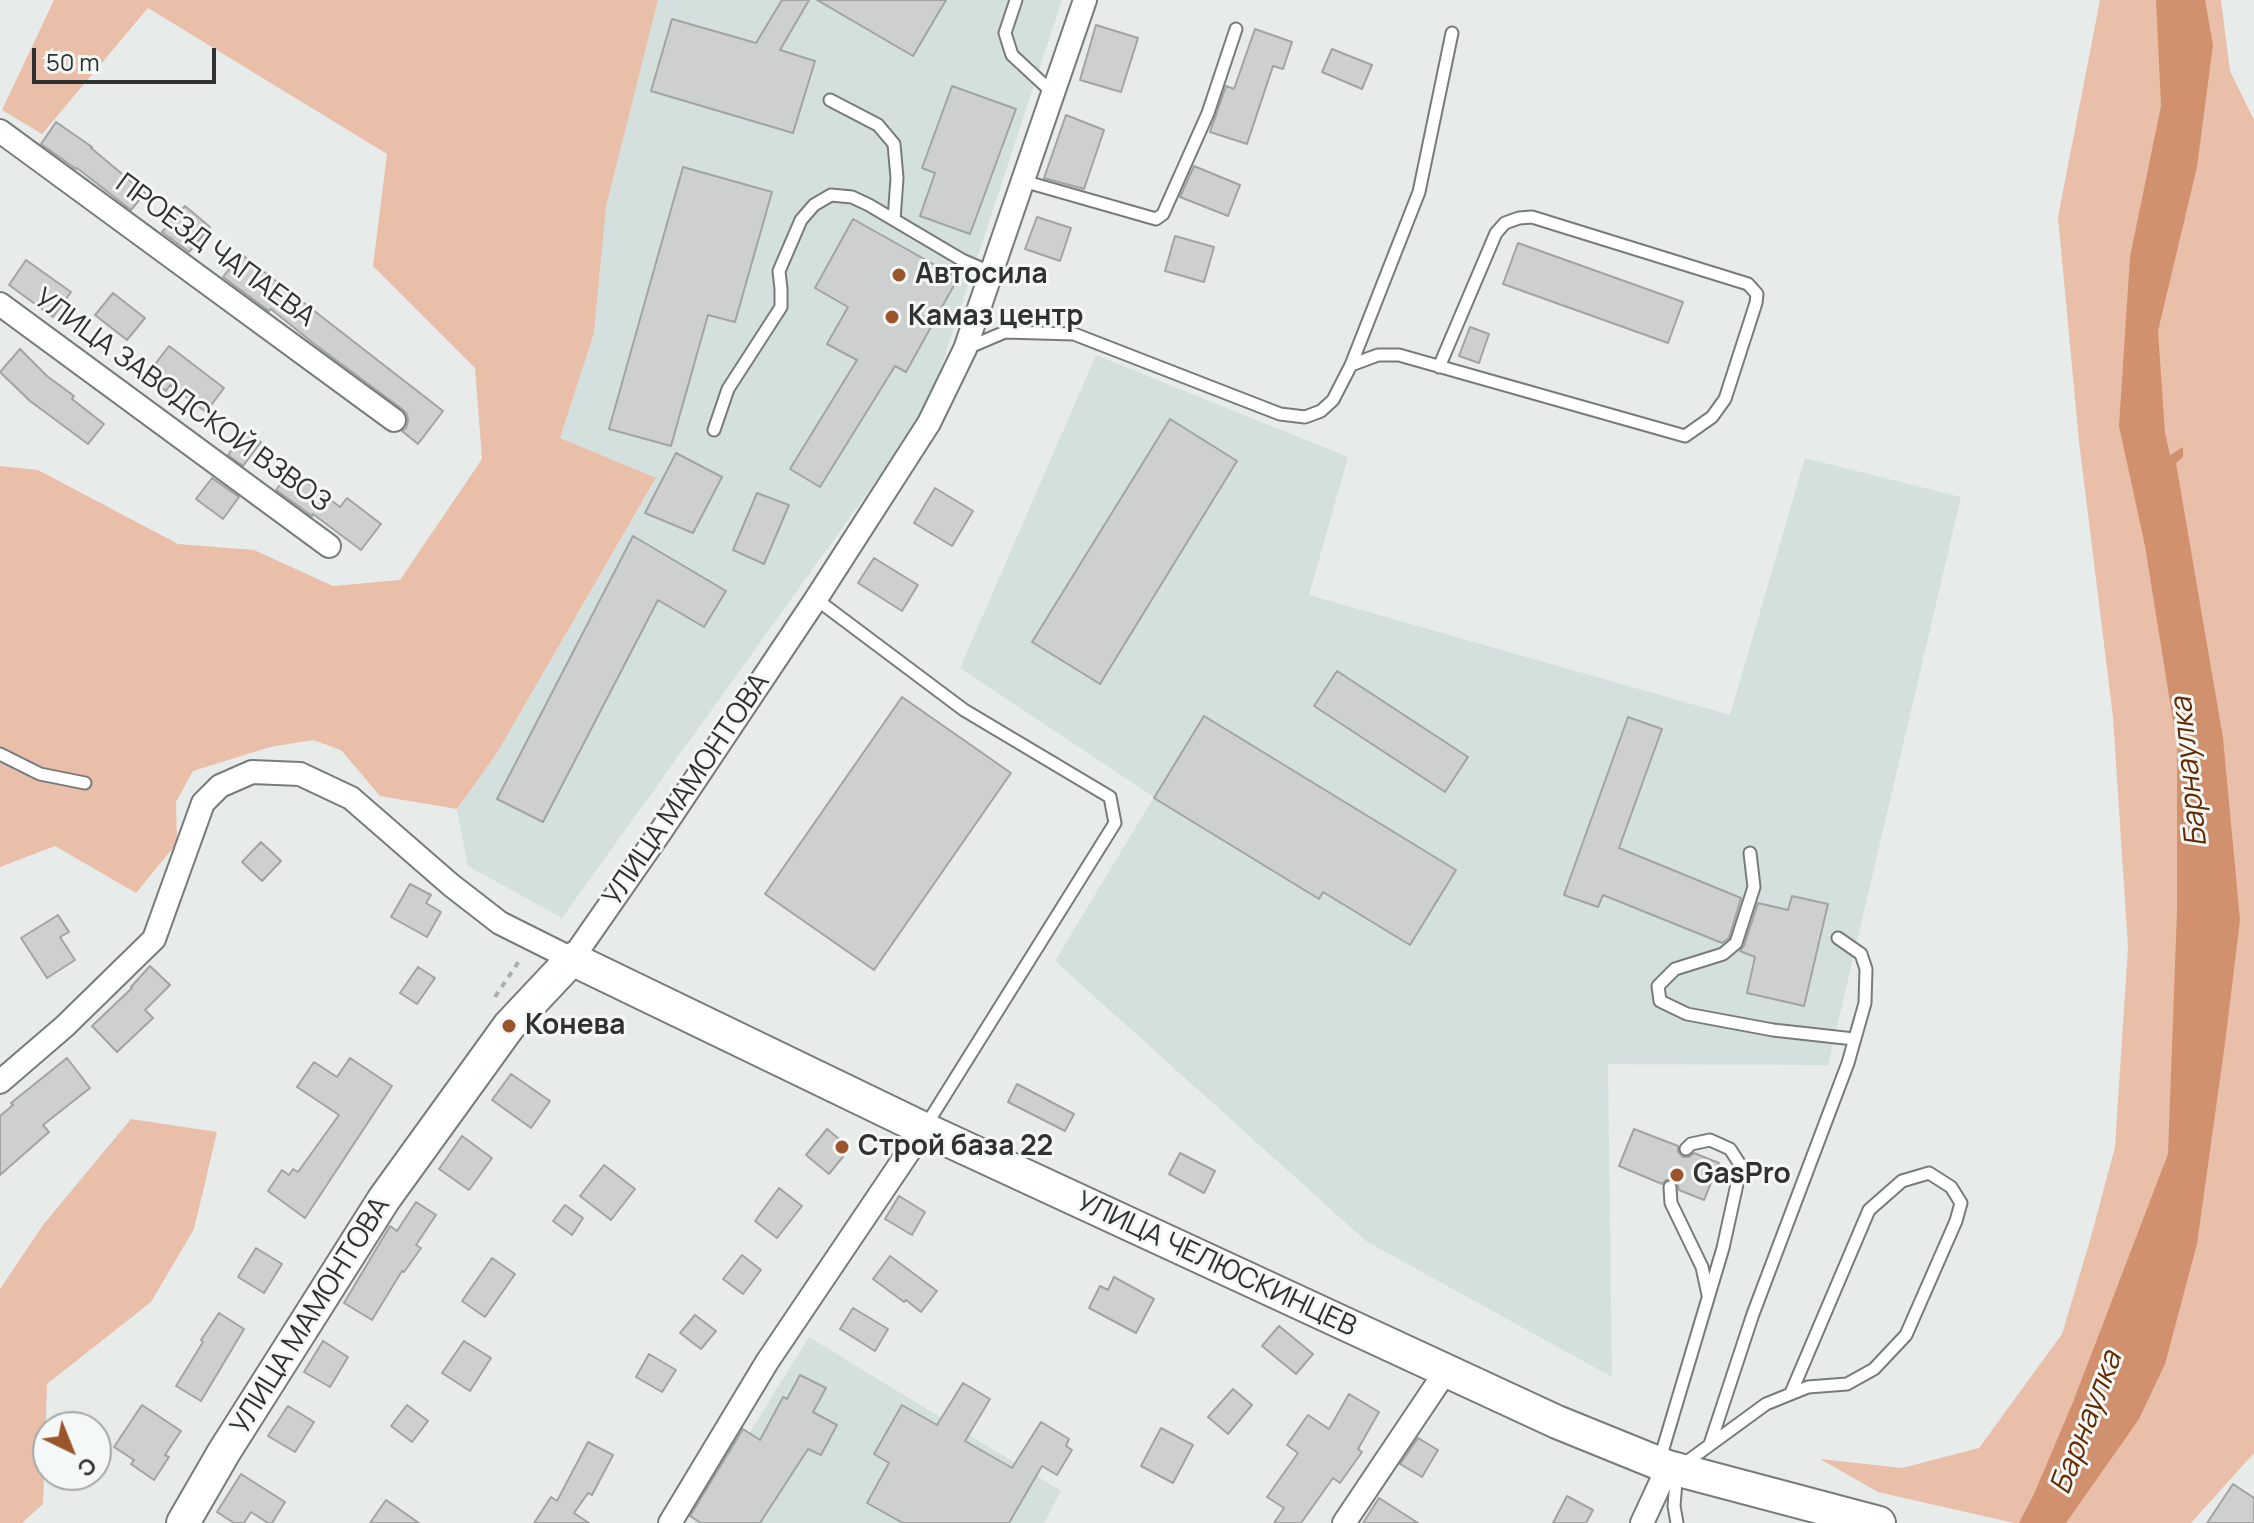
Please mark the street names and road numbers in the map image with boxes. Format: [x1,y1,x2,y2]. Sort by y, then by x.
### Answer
street label: ПРОЕЗД ЧАПАЕВА [109,167,321,335]
street label: УЛИЦА ЗАВОДСКОЙ ВЗВОЗ [27,282,337,520]
street label: УЛИЦА МАМОНТОВА [597,667,777,913]
street label: УЛИЦА ЧЕЛЮСКИНЦЕВ [1071,1185,1361,1345]
street label: УЛИЦА МАМОНТОВА [224,1191,398,1441]

